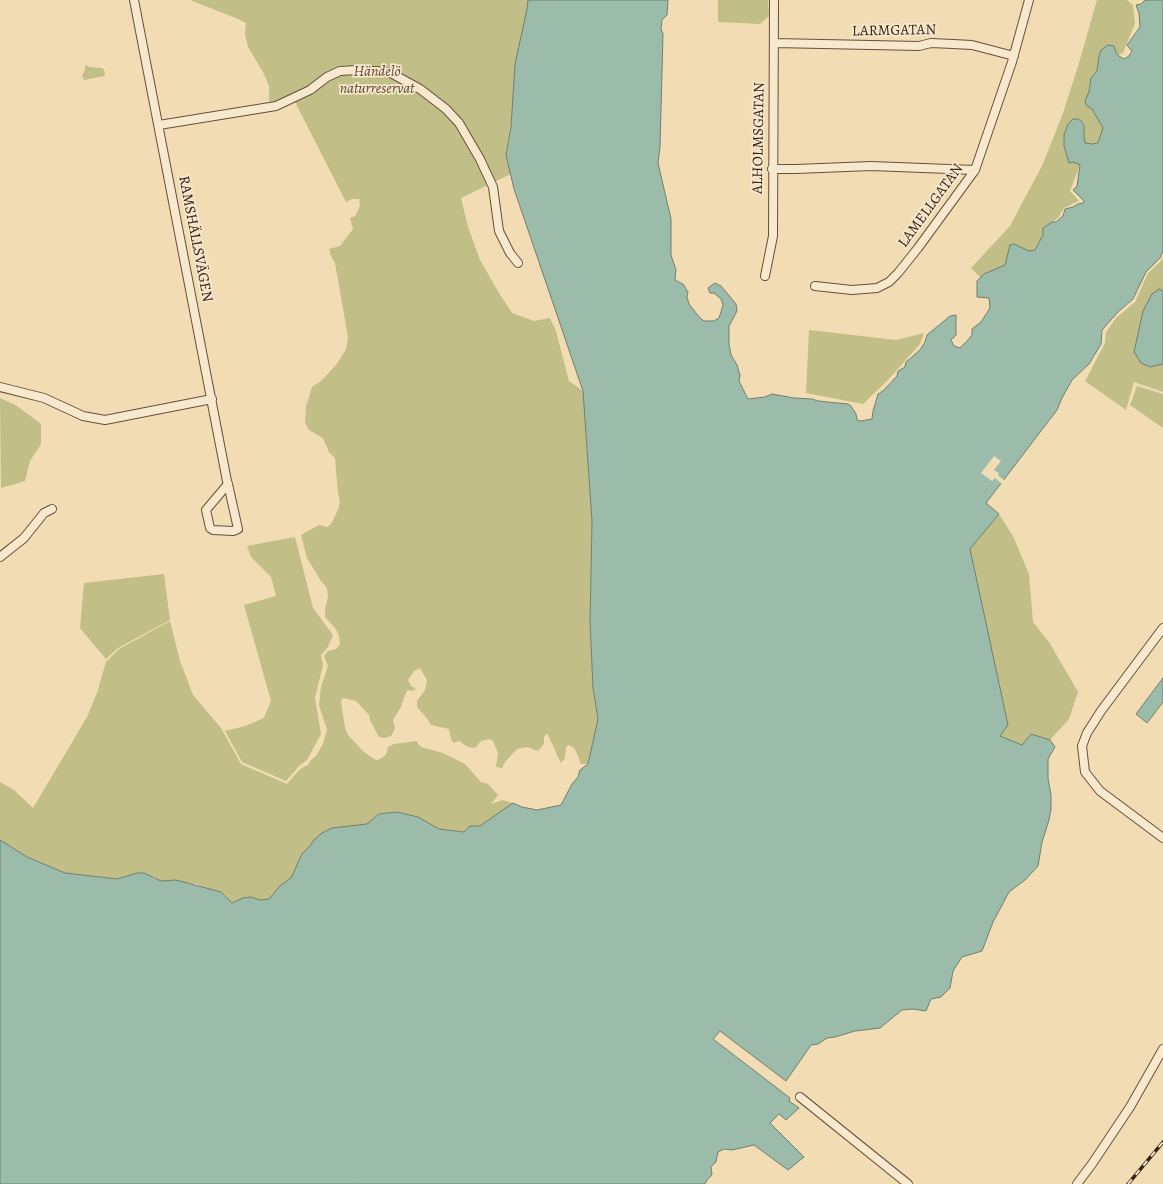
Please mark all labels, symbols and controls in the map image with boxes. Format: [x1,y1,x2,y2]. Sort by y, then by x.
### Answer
street label: LARMGATAN [852,21,936,41]
park label: Händelö naturreservat [340,63,414,98]
street label: ALHOLMSGATAN [749,82,769,194]
street label: LAMELLGATAN [895,161,967,251]
street label: RAMSHÄLLSVÄGEN [174,174,216,304]

